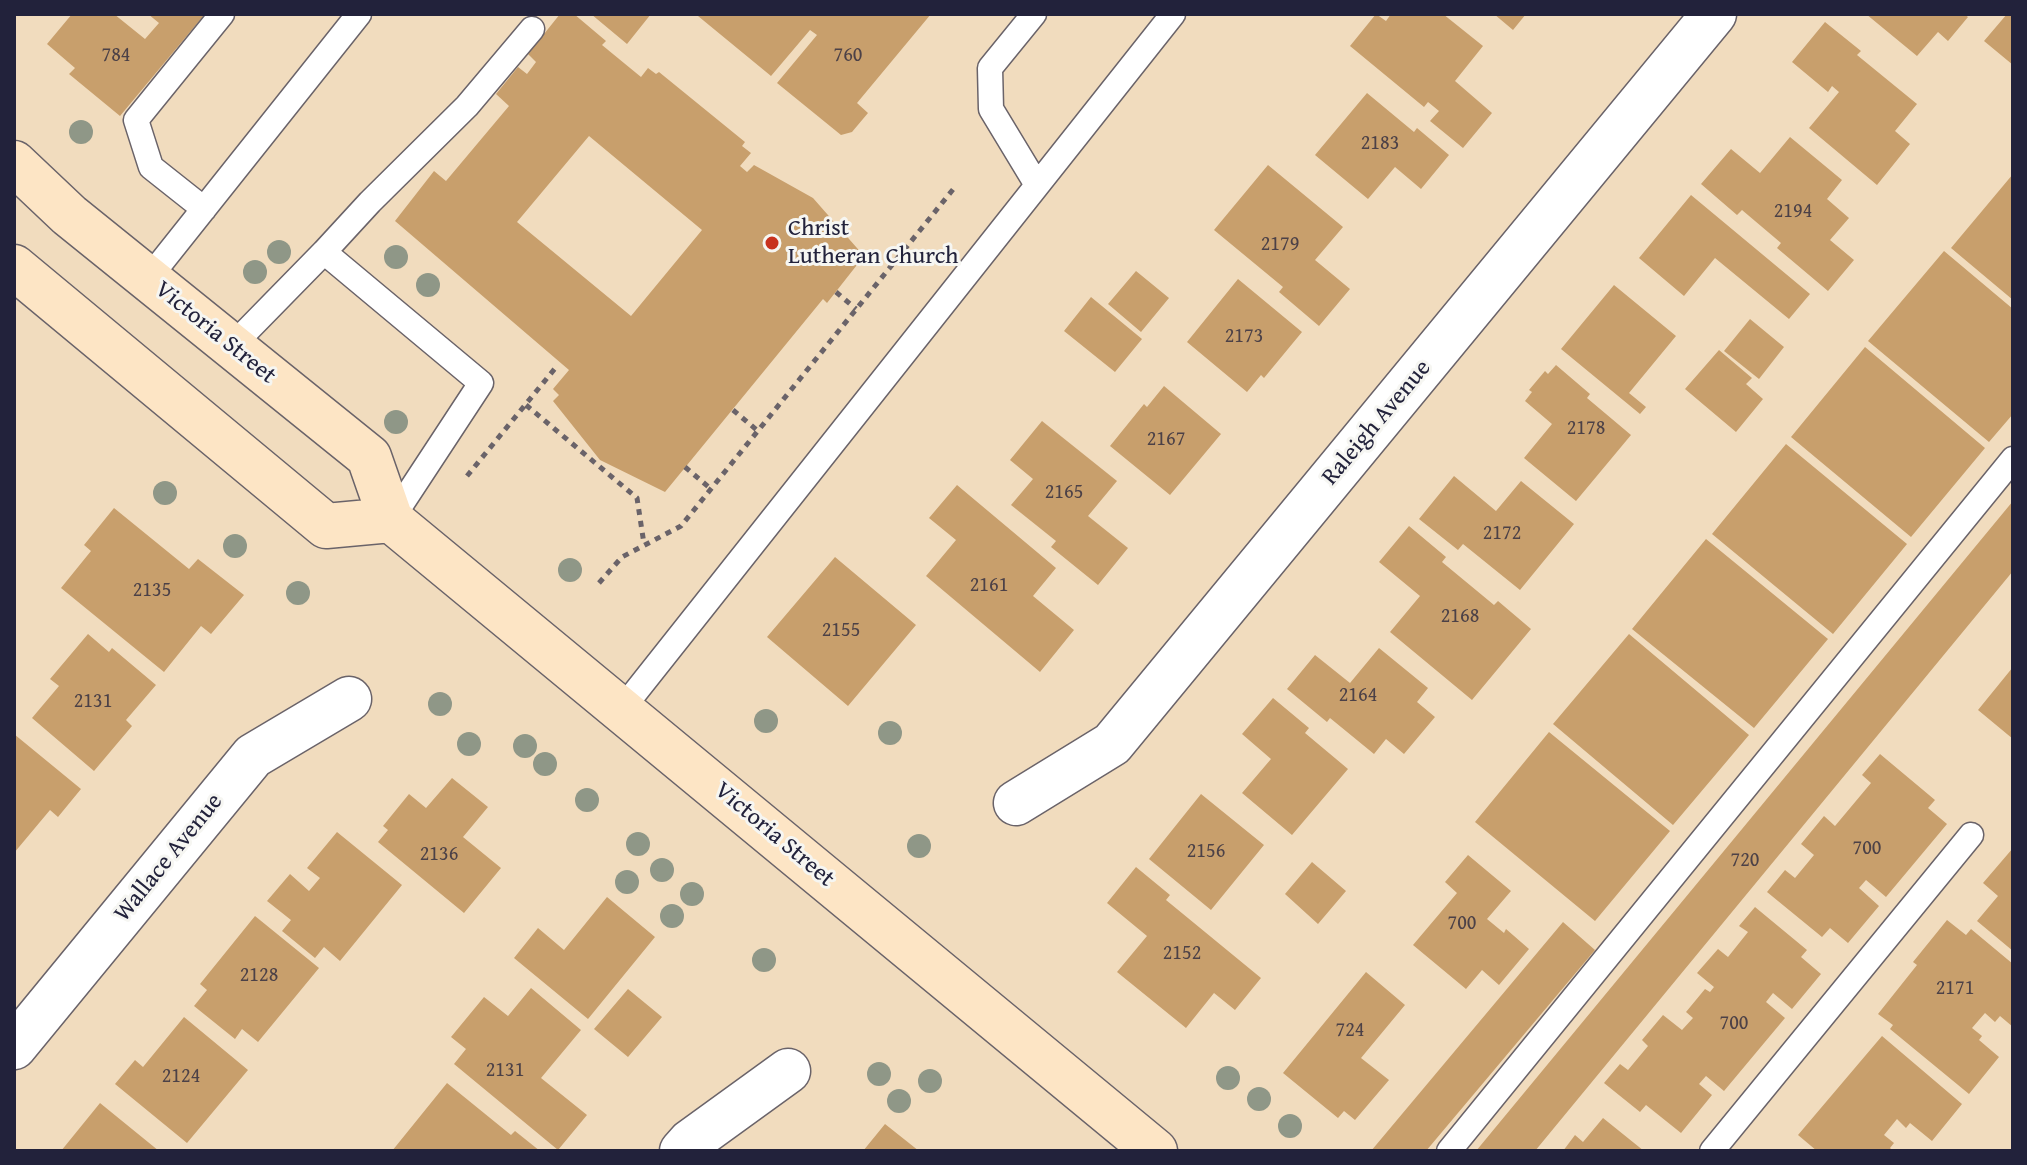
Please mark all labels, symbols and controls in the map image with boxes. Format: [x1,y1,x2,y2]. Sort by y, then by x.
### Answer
house number: 784 [102,44,130,68]
house number: 760 [834,44,862,68]
house number: 2183 [1361,132,1399,156]
house number: 2194 [1774,200,1812,224]
place label: Christ Lutheran Church [788,215,958,271]
house number: 2179 [1261,233,1299,257]
marker: Christ Lutheran Church [763,234,781,252]
street label: Victoria Street [149,275,281,391]
house number: 2173 [1225,325,1263,349]
street label: Raleigh Avenue [1316,355,1438,491]
house number: 2178 [1567,417,1605,441]
house number: 2167 [1147,428,1185,452]
house number: 2165 [1045,481,1083,505]
house number: 2172 [1483,522,1521,546]
house number: 2161 [970,574,1008,598]
house number: 2135 [133,579,171,603]
house number: 2168 [1441,605,1479,629]
house number: 2155 [822,619,860,643]
house number: 2164 [1339,684,1377,708]
house number: 2131 [74,690,112,714]
street label: Victoria Street [708,776,840,894]
street label: Wallace Avenue [109,788,229,928]
house number: 700 [1853,837,1881,861]
house number: 2156 [1187,840,1225,864]
house number: 2136 [420,843,458,867]
house number: 720 [1731,849,1759,873]
house number: 700 [1448,912,1476,936]
house number: 2152 [1163,942,1201,966]
house number: 2128 [240,964,278,988]
house number: 2171 [1936,977,1974,1001]
house number: 700 [1720,1012,1748,1036]
house number: 724 [1336,1019,1364,1043]
house number: 2131 [486,1059,524,1083]
house number: 2124 [162,1065,200,1089]

